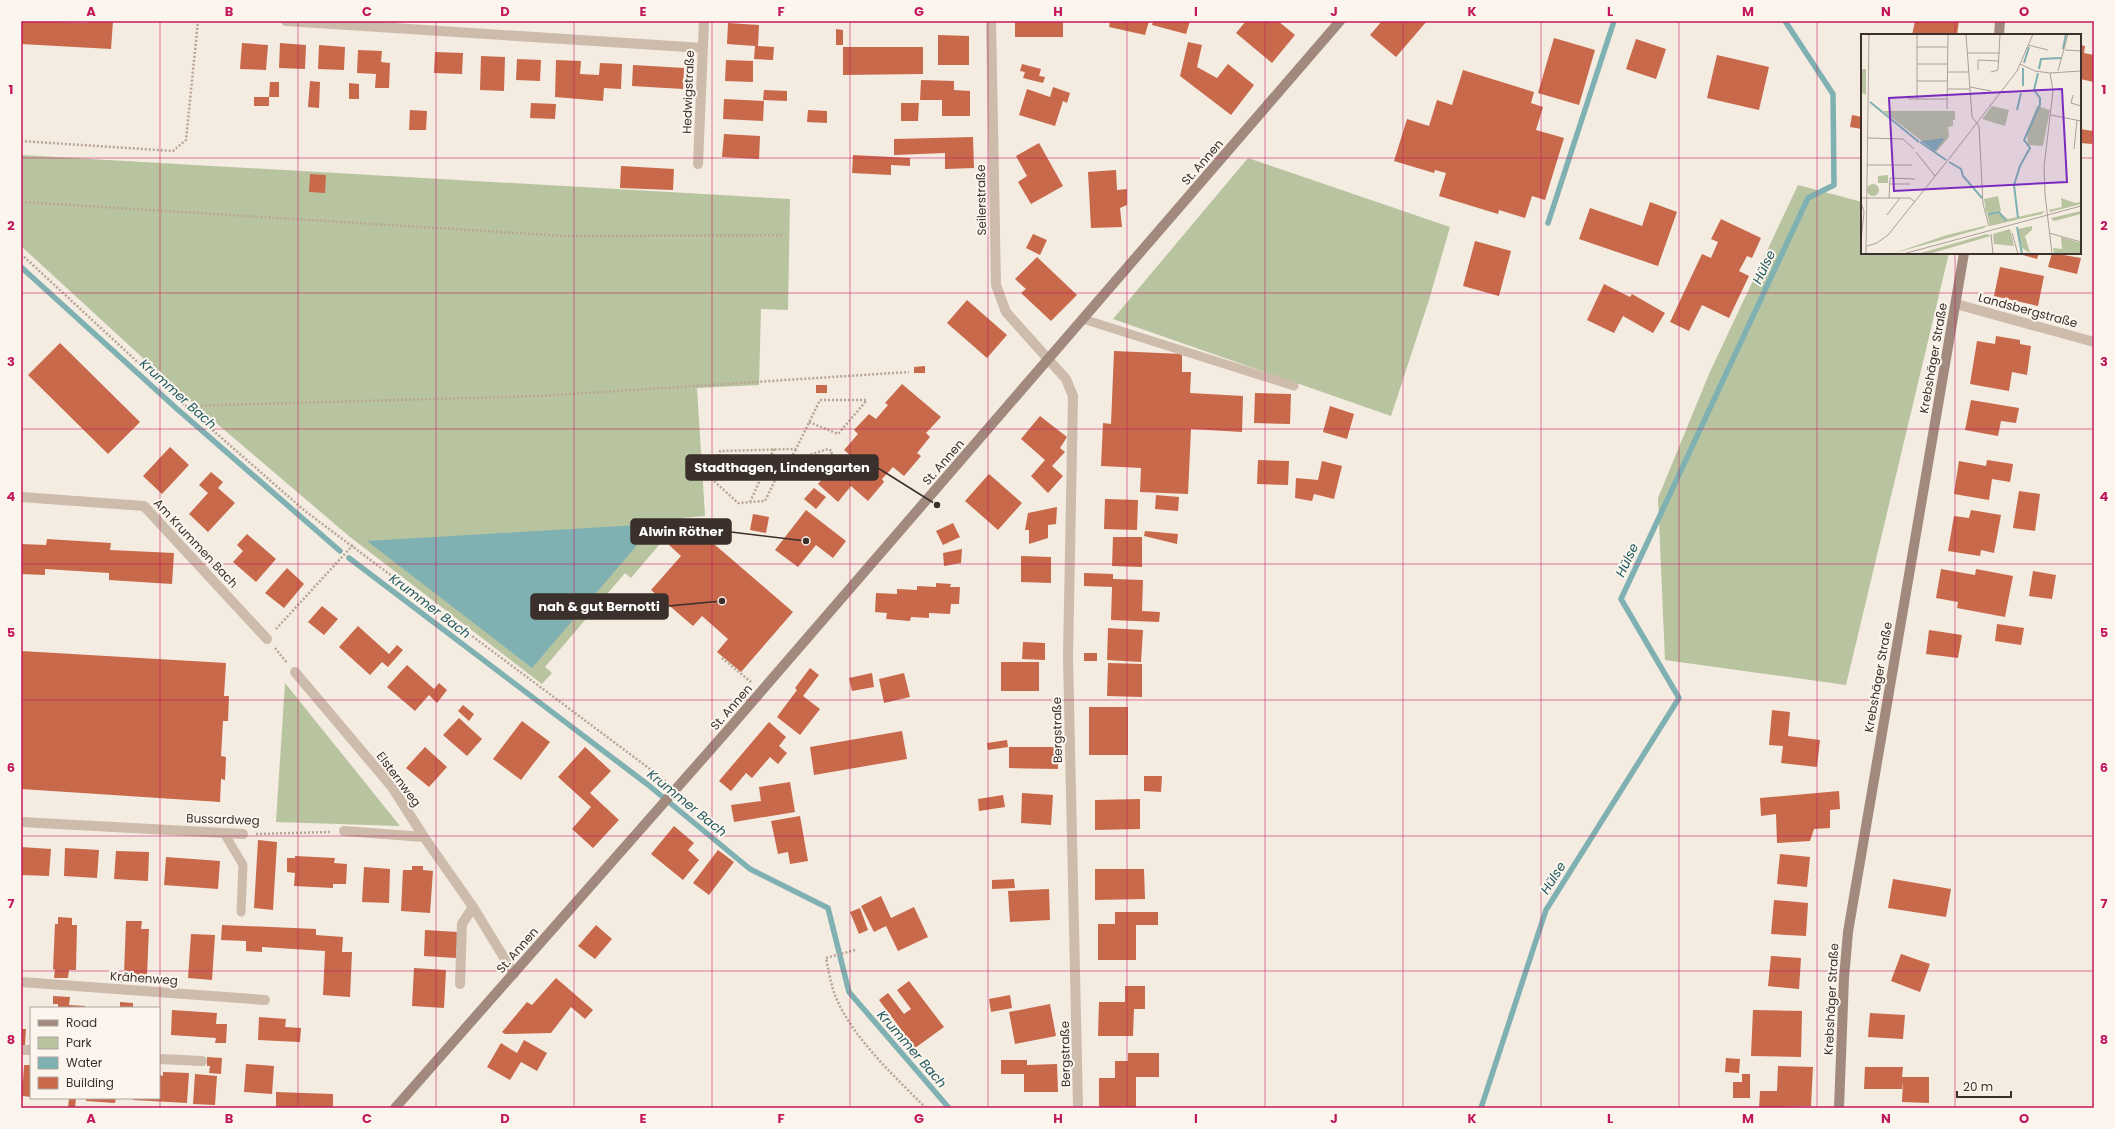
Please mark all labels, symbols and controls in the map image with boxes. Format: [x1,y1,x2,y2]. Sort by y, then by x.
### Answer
text: A [86,2,96,21]
text: B [225,2,234,21]
text: C [362,2,372,21]
text: D [500,2,510,21]
text: E [639,2,647,21]
text: F [777,2,785,21]
text: G [914,2,924,21]
text: H [1053,2,1063,21]
text: I [1194,2,1198,21]
text: J [1330,2,1338,21]
text: K [1467,2,1477,21]
text: L [1607,2,1613,21]
text: M [1742,2,1754,21]
text: N [1881,2,1891,21]
text: O [2019,2,2029,21]
inset map [1861,34,2081,254]
street label: Hedwigstraße [678,50,698,134]
text: 1 [9,80,13,99]
text: 1 [2102,80,2106,99]
street label: St. Annen [1177,135,1227,189]
street label: Seilerstraße [972,164,990,236]
text: 2 [7,216,15,235]
text: 2 [2100,216,2108,235]
water label: Hülse [1748,247,1780,287]
street label: Landsbergstraße [1976,289,2080,331]
street label: Krebshäger Straße [1915,301,1951,415]
text: 3 [7,352,15,371]
text: 3 [2100,352,2108,371]
water label: Krummer Bach [135,354,221,434]
street label: St. Annen [918,435,968,489]
callout: Stadthagen, Lindengarten [686,455,878,480]
text: Stadthagen, Lindengarten [694,458,870,477]
text: 4 [7,487,16,506]
text: 4 [2100,487,2109,506]
street label: Am Krummen Bach [150,495,242,591]
callout: Alwin Röther [631,519,731,544]
text: Alwin Röther [639,522,724,541]
water label: Hülse [1611,540,1643,580]
water label: Krummer Bach [385,569,475,643]
callout: nah & gut Bernotti [531,594,668,619]
text: nah & gut Bernotti [538,597,660,616]
street label: Krebshäger Straße [1860,620,1896,734]
text: 5 [7,623,15,642]
text: 5 [2100,623,2108,642]
street label: St. Annen [706,680,756,734]
street label: Bergstraße [1048,697,1066,763]
street label: Elsternweg [373,748,425,810]
text: 6 [7,758,15,777]
text: 6 [2100,758,2108,777]
water label: Krummer Bach [643,765,731,841]
street label: Bussardweg [186,809,260,829]
water label: Hülse [1536,858,1570,898]
text: 7 [8,894,15,913]
text: 7 [2101,894,2108,913]
street label: St. Annen [492,923,542,977]
street label: Krebshäger Straße [1820,943,1842,1055]
street label: Krähenweg [110,967,178,989]
water label: Krummer Bach [873,1006,951,1092]
legend [30,1007,160,1099]
text: Road [66,1014,97,1031]
street label: Bergstraße [1056,1021,1074,1087]
text: 8 [7,1030,15,1049]
text: 8 [2100,1030,2108,1049]
text: Park [66,1034,93,1051]
text: Water [66,1054,103,1071]
scale bar [1957,1073,2011,1099]
text: Building [66,1074,114,1091]
text: 20 m [1963,1078,1993,1095]
text: A [86,1109,96,1128]
text: B [225,1109,234,1128]
text: C [362,1109,372,1128]
text: D [500,1109,510,1128]
text: E [639,1109,647,1128]
text: F [777,1109,785,1128]
text: G [914,1109,924,1128]
text: H [1053,1109,1063,1128]
text: I [1194,1109,1198,1128]
text: J [1330,1109,1338,1128]
text: K [1467,1109,1477,1128]
text: L [1607,1109,1613,1128]
text: M [1742,1109,1754,1128]
text: N [1881,1109,1891,1128]
text: O [2019,1109,2029,1128]

